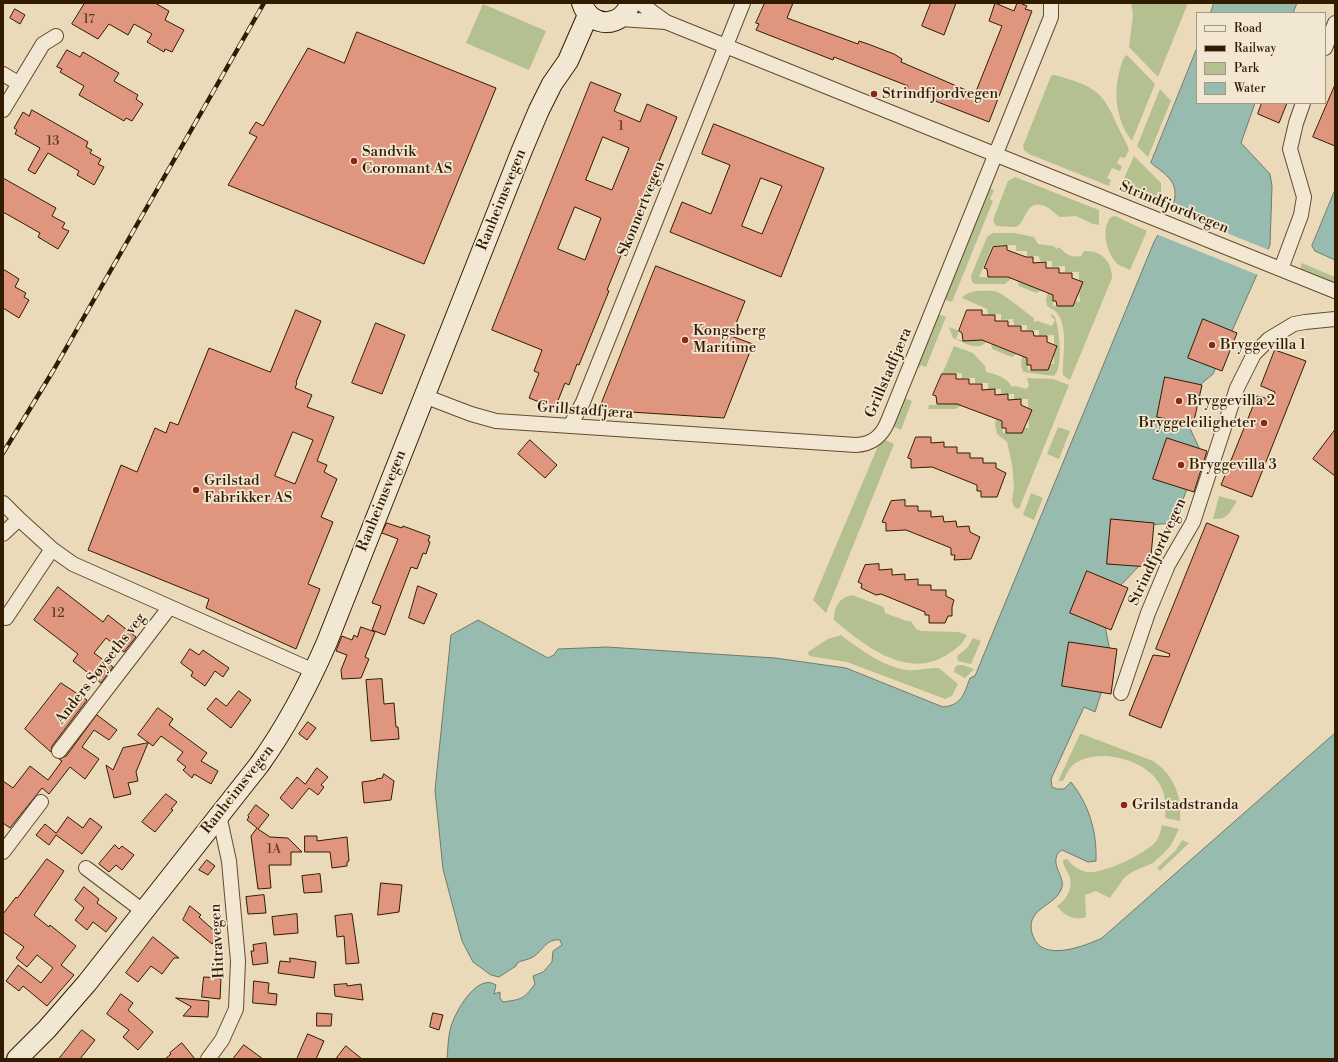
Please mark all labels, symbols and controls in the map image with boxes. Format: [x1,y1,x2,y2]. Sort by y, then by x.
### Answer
house number: 17 [83,12,95,28]
legend [1196,12,1326,104]
text: Road [1234,21,1262,36]
text: Railway [1234,41,1276,56]
text: Park [1234,61,1259,76]
text: Water [1234,81,1266,96]
place label: Strindfjordvegen [882,85,998,103]
marker: Strindfjordvegen [869,89,879,99]
house number: 1 [618,119,624,135]
house number: 13 [47,134,59,150]
place label: Sandvik Coromant AS [362,143,452,178]
street label: Ranheimsvegen [473,147,531,253]
marker: Sandvik Coromant AS [349,156,359,166]
street label: Skonnertvegen [615,159,669,259]
street label: Strindfjordvegen [1117,178,1231,238]
place label: Kongsberg Maritime [693,322,766,357]
street label: Grillstadfjæra [862,325,916,421]
marker: Kongsberg Maritime [680,335,690,345]
place label: Bryggevilla 1 [1220,336,1306,354]
marker: Bryggevilla 1 [1207,340,1217,350]
place label: Bryggevilla 2 [1187,392,1275,410]
marker: Bryggevilla 2 [1174,396,1184,406]
street label: Grillstadfjæra [536,399,634,423]
place label: Bryggeleiligheter [1139,414,1256,432]
marker: Bryggeleiligheter [1259,418,1269,428]
street label: Ranheimsvegen [353,448,411,554]
place label: Bryggevilla 3 [1189,456,1277,474]
marker: Bryggevilla 3 [1176,460,1186,470]
place label: Grilstad Fabrikker AS [204,472,292,507]
marker: Grilstad Fabrikker AS [191,485,201,495]
street label: Strindfjordvegen [1125,495,1191,609]
house number: 12 [51,606,65,622]
street label: Anders Søyseths veg [52,610,150,728]
street label: Ranheimsvegen [198,742,278,838]
place label: Grilstadstranda [1132,796,1239,814]
marker: Grilstadstranda [1119,800,1129,810]
house number: 1A [267,842,281,858]
street label: Hitravegen [207,903,229,979]

